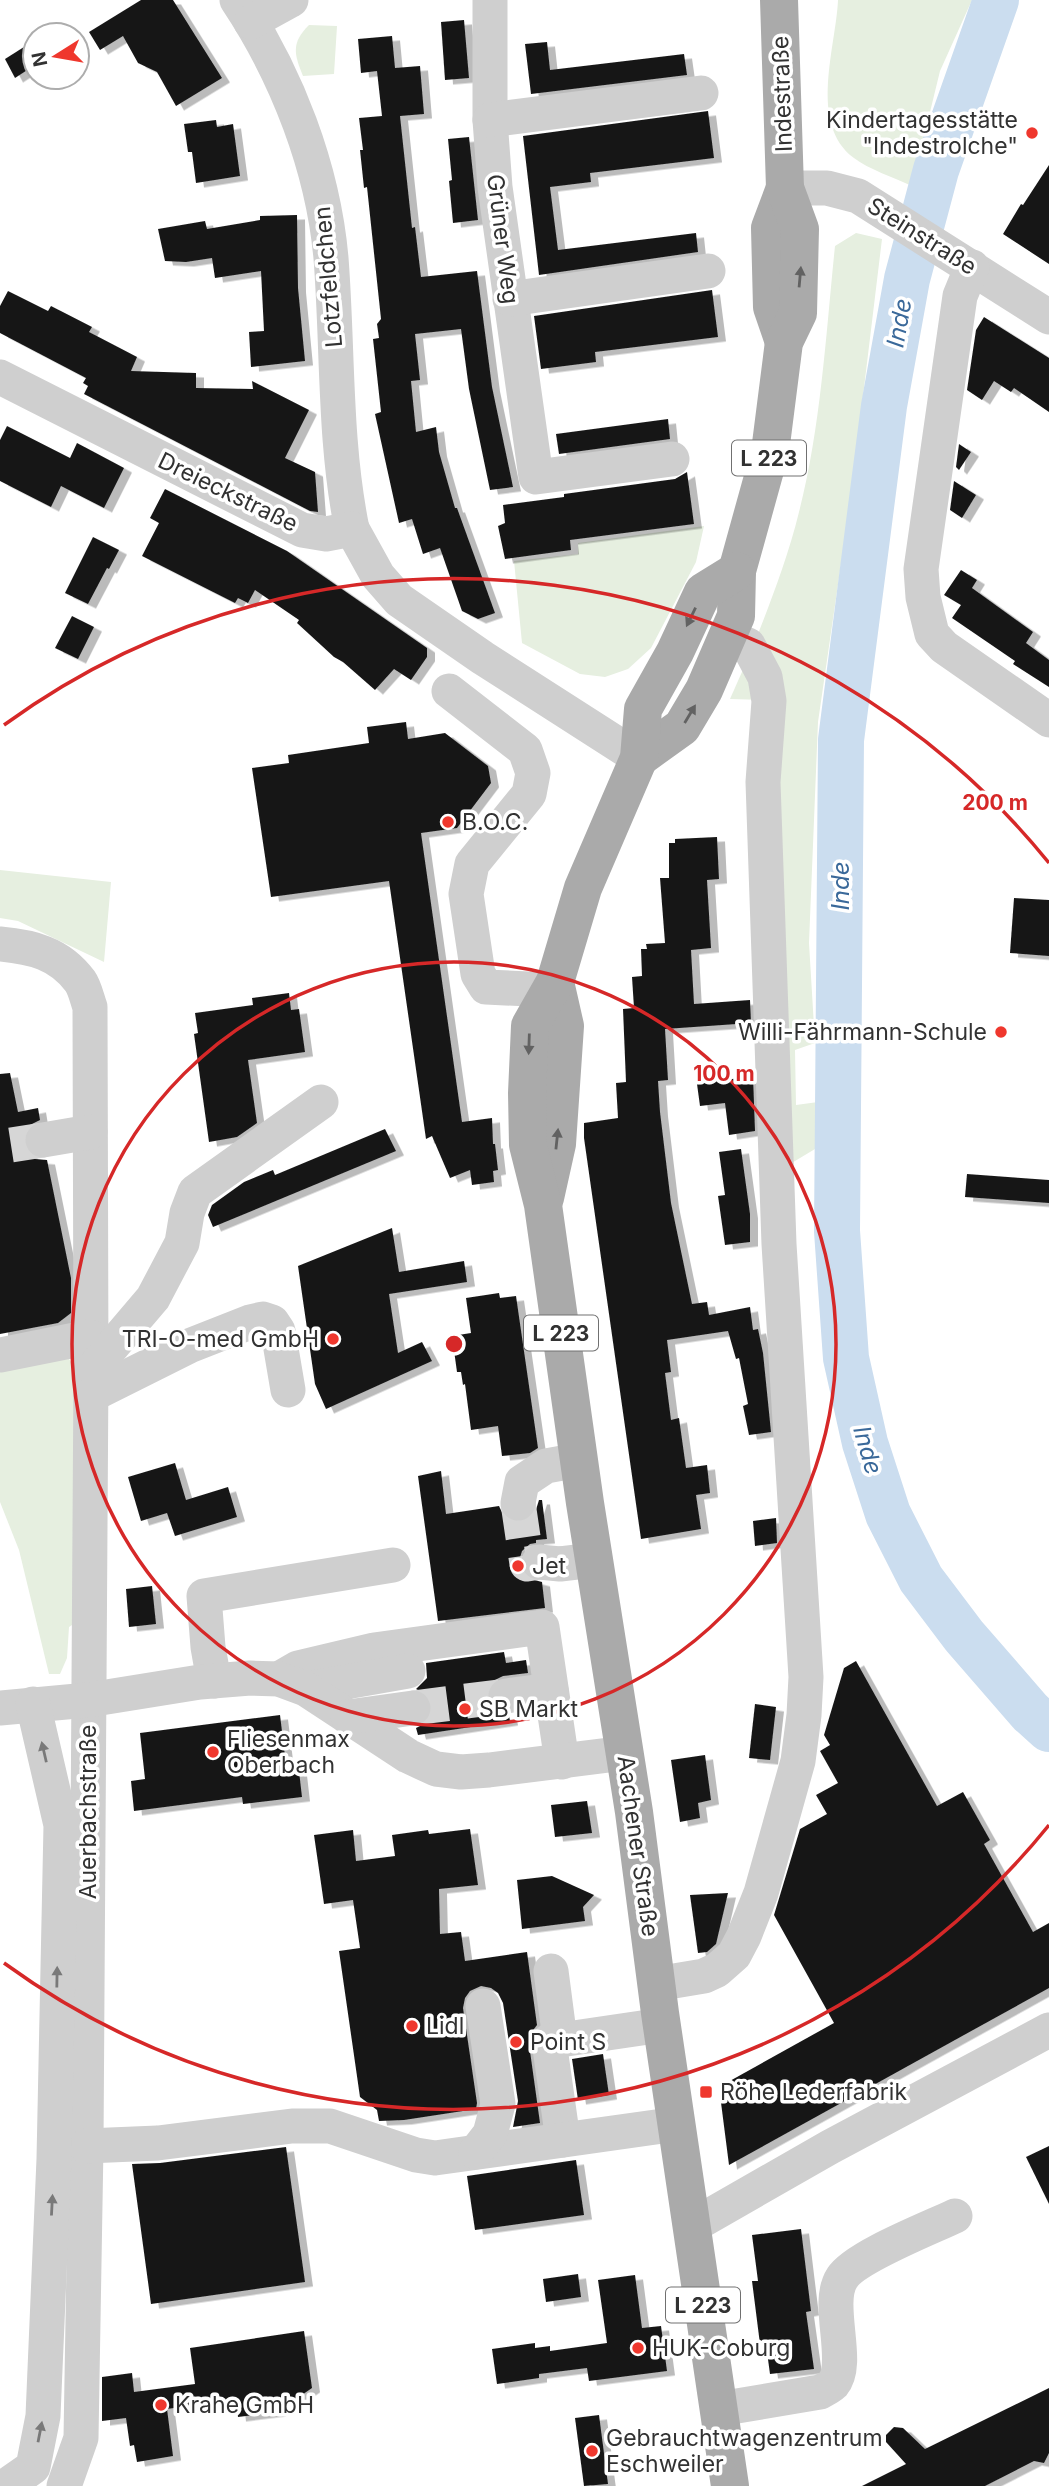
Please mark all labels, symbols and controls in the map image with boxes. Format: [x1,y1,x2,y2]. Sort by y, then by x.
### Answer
north arrow [21,21,91,91]
street label: Indestraße [766,36,798,152]
text: N [27,50,52,68]
place label: Kindertagesstätte "Indestrolche" [826,106,1018,160]
marker: Kindertagesstätte "Indestrolche" [1024,125,1040,141]
street label: Grüner Weg [481,172,525,306]
street label: Steinstraße [862,191,982,281]
street label: Lotzfeldchen [308,205,348,349]
one-way arrow [795,266,806,288]
water label: Inde [880,296,918,350]
road number: L 223 [732,440,806,476]
street label: Dreieckstraße [154,446,302,538]
one-way arrow [685,607,696,628]
one-way arrow [684,704,696,723]
text: 200 m [962,790,1028,815]
place label: B.O.C. [462,808,528,836]
marker: B.O.C. [440,814,456,830]
water label: Inde [826,861,855,911]
place label: Willi-Fährmann-Schule [738,1018,987,1046]
marker: Willi-Fährmann-Schule [993,1024,1009,1040]
one-way arrow [523,1033,535,1055]
text: 100 m [693,1061,755,1086]
one-way arrow [552,1127,563,1149]
road number: L 223 [524,1316,598,1350]
place label: TRI-O-med GmbH [122,1325,319,1353]
marker: TRI-O-med GmbH [325,1331,341,1347]
centre of rings [442,1332,466,1356]
water label: Inde [847,1422,889,1478]
place label: Jet [532,1552,567,1580]
marker: Jet [510,1558,526,1574]
place label: SB Markt [479,1695,579,1723]
marker: SB Markt [457,1701,473,1717]
street label: Auerbachstraße [74,1725,102,1899]
place label: Fliesenmax Oberbach [227,1725,350,1779]
one-way arrow [39,1741,50,1763]
marker: Fliesenmax Oberbach [205,1744,221,1760]
street label: Aachener Straße [611,1754,665,1938]
one-way arrow [52,1966,63,1988]
place label: Lidl [426,2012,464,2040]
marker: Lidl [404,2018,420,2034]
place label: Point S [530,2028,606,2056]
marker: Point S [508,2034,524,2050]
place label: Röhe Lederfabrik [720,2078,907,2106]
marker: Röhe Lederfabrik [698,2084,714,2100]
one-way arrow [46,2193,57,2215]
road number: L 223 [666,2288,740,2322]
place label: HUK-Coburg [652,2334,790,2362]
marker: HUK-Coburg [630,2340,646,2356]
place label: Krahe GmbH [175,2391,314,2419]
marker: Krahe GmbH [153,2397,169,2413]
one-way arrow [34,2421,45,2443]
place label: Gebrauchtwagenzentrum Eschweiler [606,2424,883,2478]
marker: Gebrauchtwagenzentrum Eschweiler [584,2443,600,2459]

